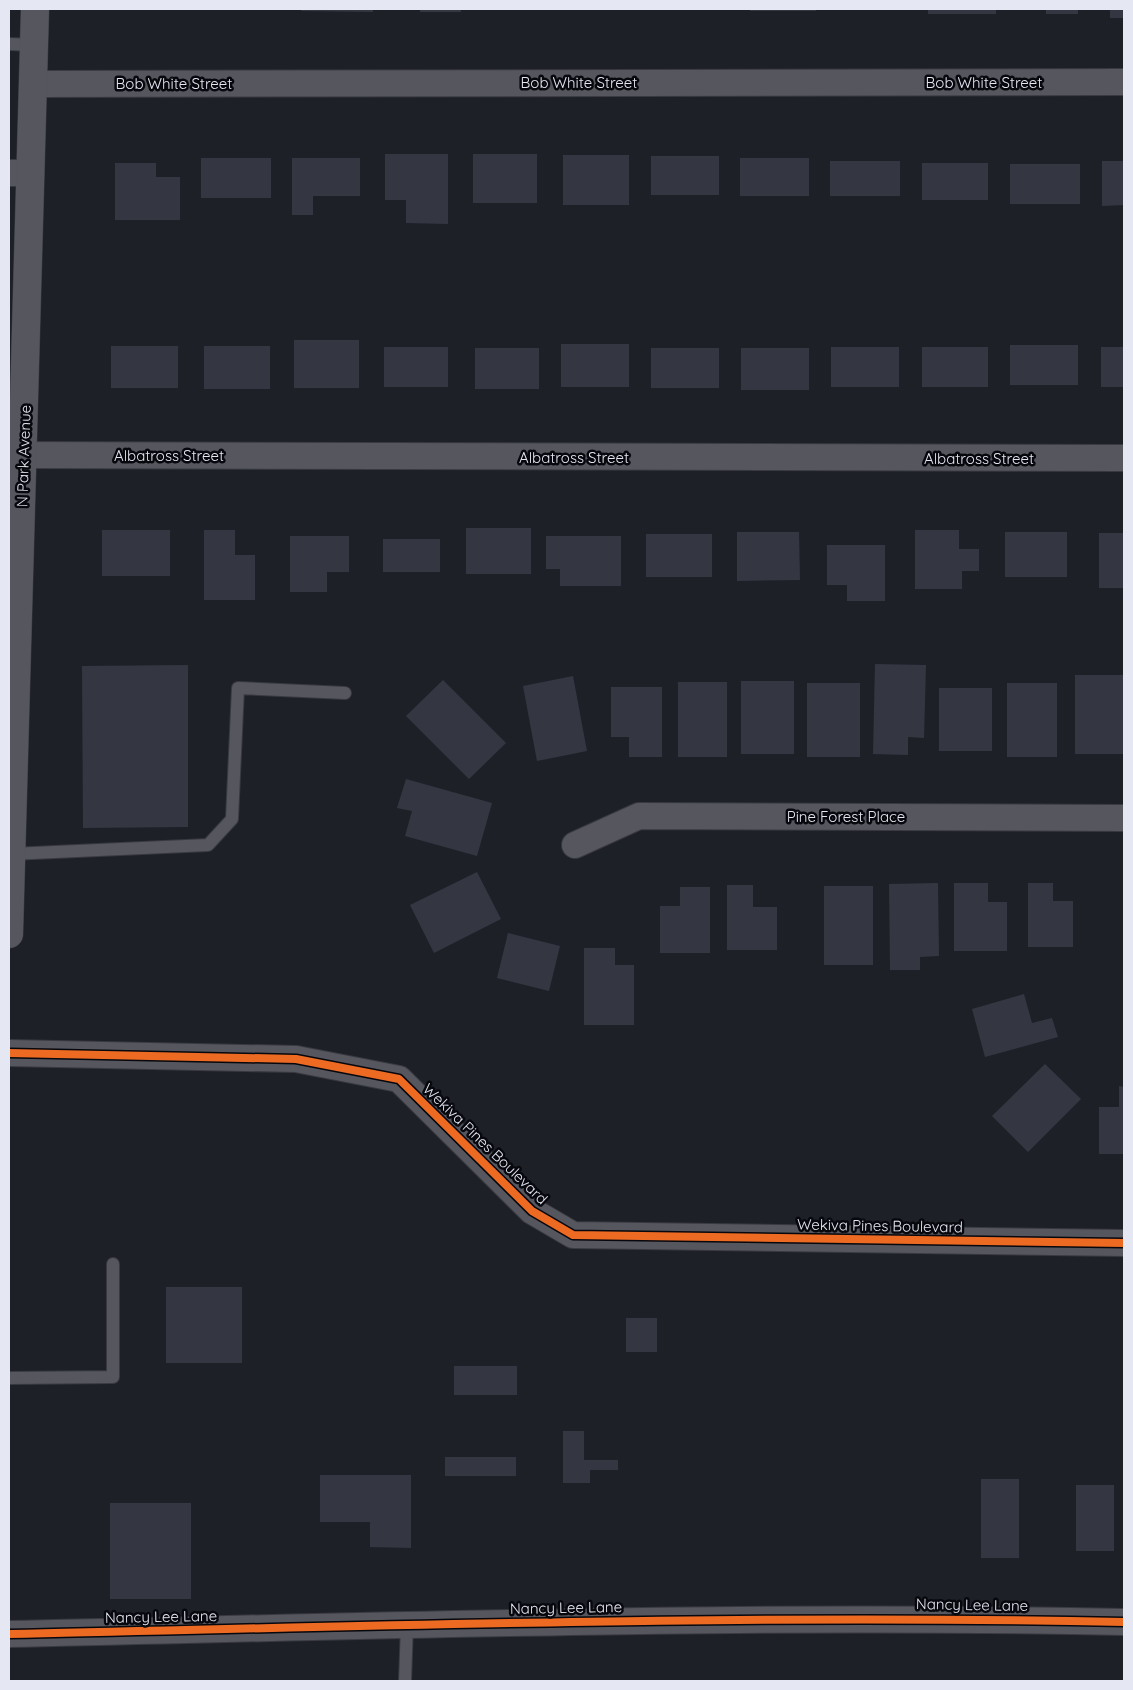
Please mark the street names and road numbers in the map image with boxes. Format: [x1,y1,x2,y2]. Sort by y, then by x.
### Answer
street label: Bob White Street [521,73,637,92]
street label: Bob White Street [926,73,1042,92]
street label: Bob White Street [116,74,232,93]
street label: N Park Avenue [12,405,35,507]
street label: Albatross Street [114,446,224,465]
street label: Albatross Street [519,448,629,467]
street label: Albatross Street [924,449,1034,468]
street label: Pine Forest Place [787,807,905,826]
street label: Wekiva Pines Boulevard [419,1079,552,1208]
street label: Wekiva Pines Boulevard [797,1215,963,1236]
street label: Nancy Lee Lane [916,1594,1028,1615]
street label: Nancy Lee Lane [510,1597,622,1618]
street label: Nancy Lee Lane [105,1606,217,1627]

